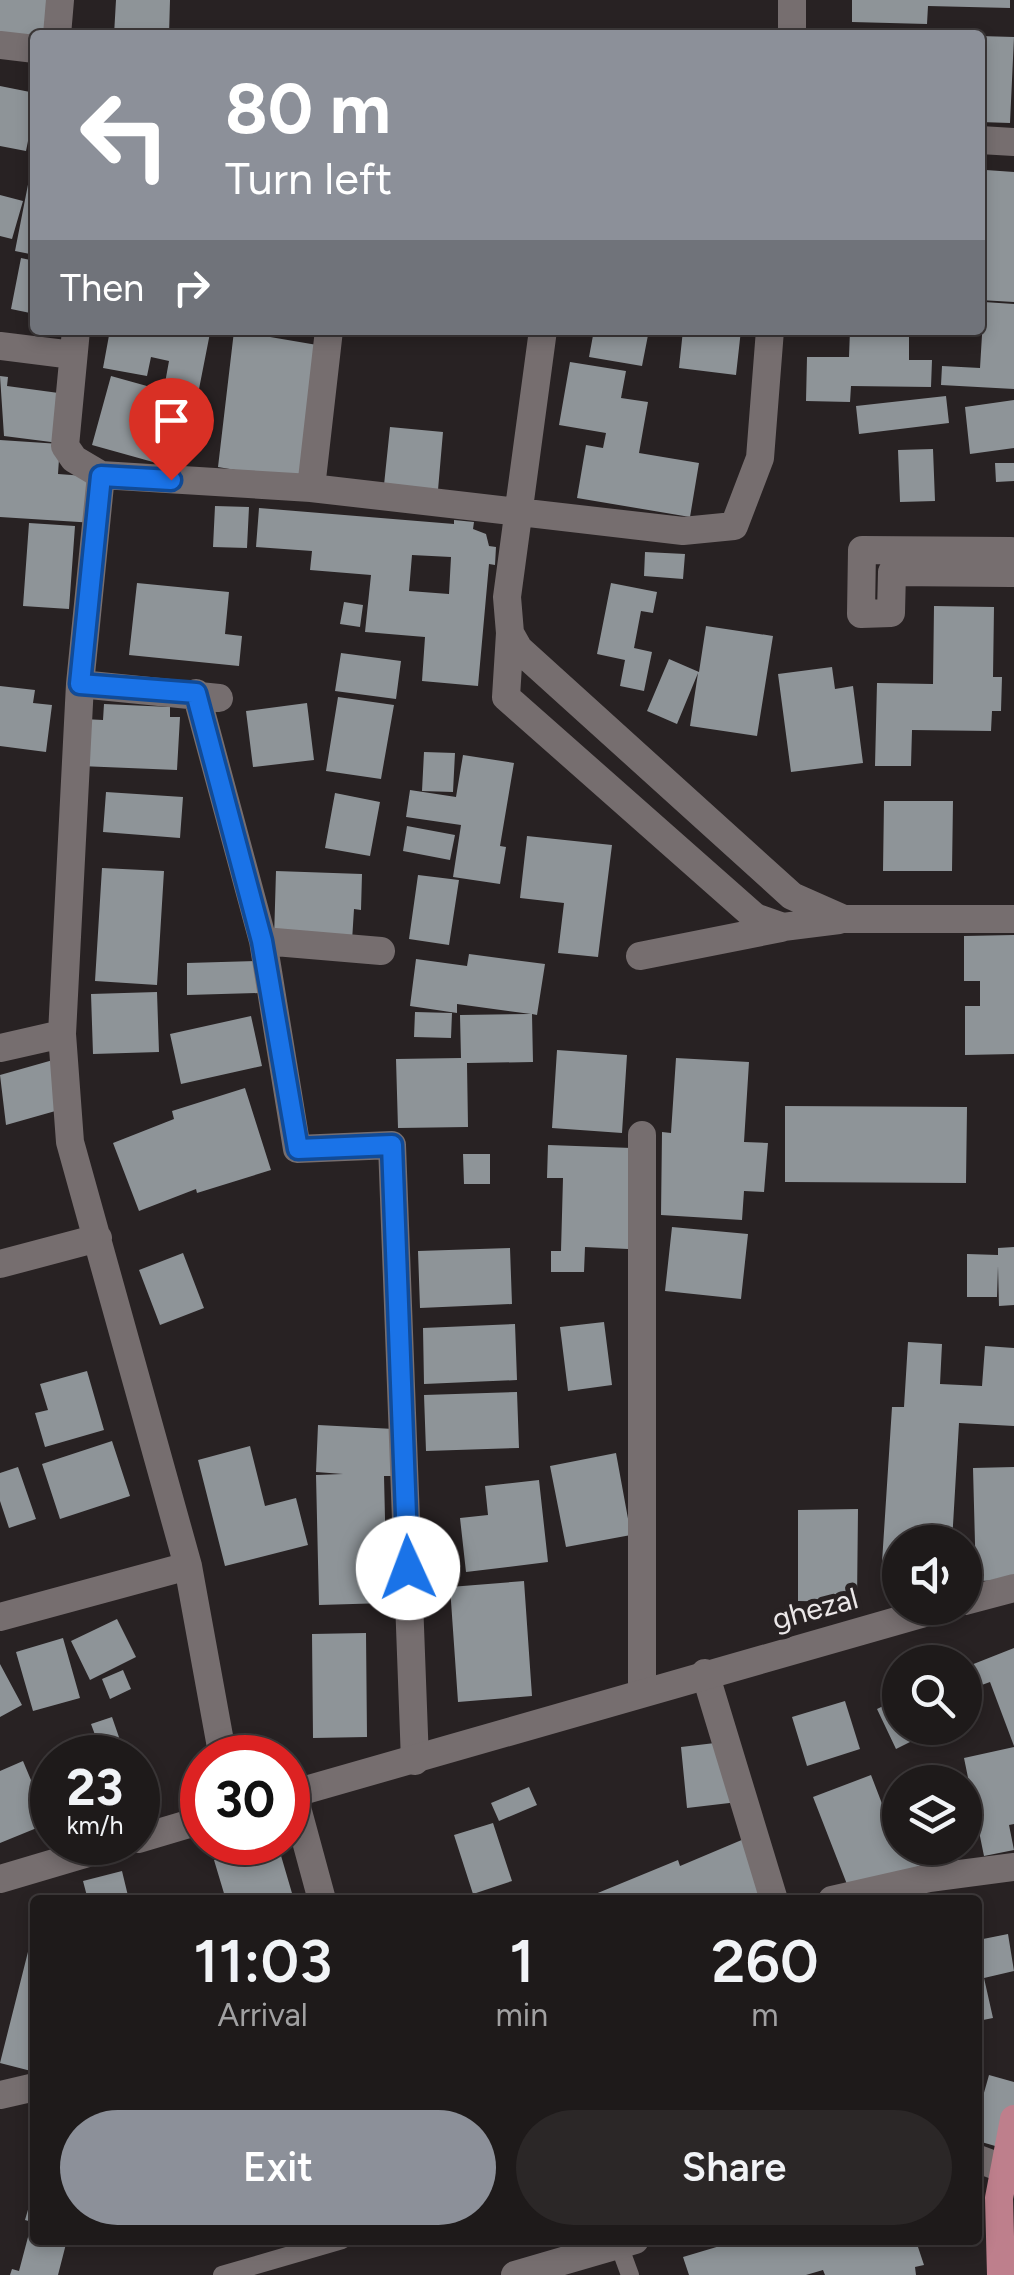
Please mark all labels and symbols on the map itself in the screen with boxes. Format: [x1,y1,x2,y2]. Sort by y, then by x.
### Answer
pin [129,378,214,481]
position arrow [356,1516,460,1620]
street label: ghezal [768,1579,862,1638]
speed limit sign: 30 [180,1735,310,1865]

